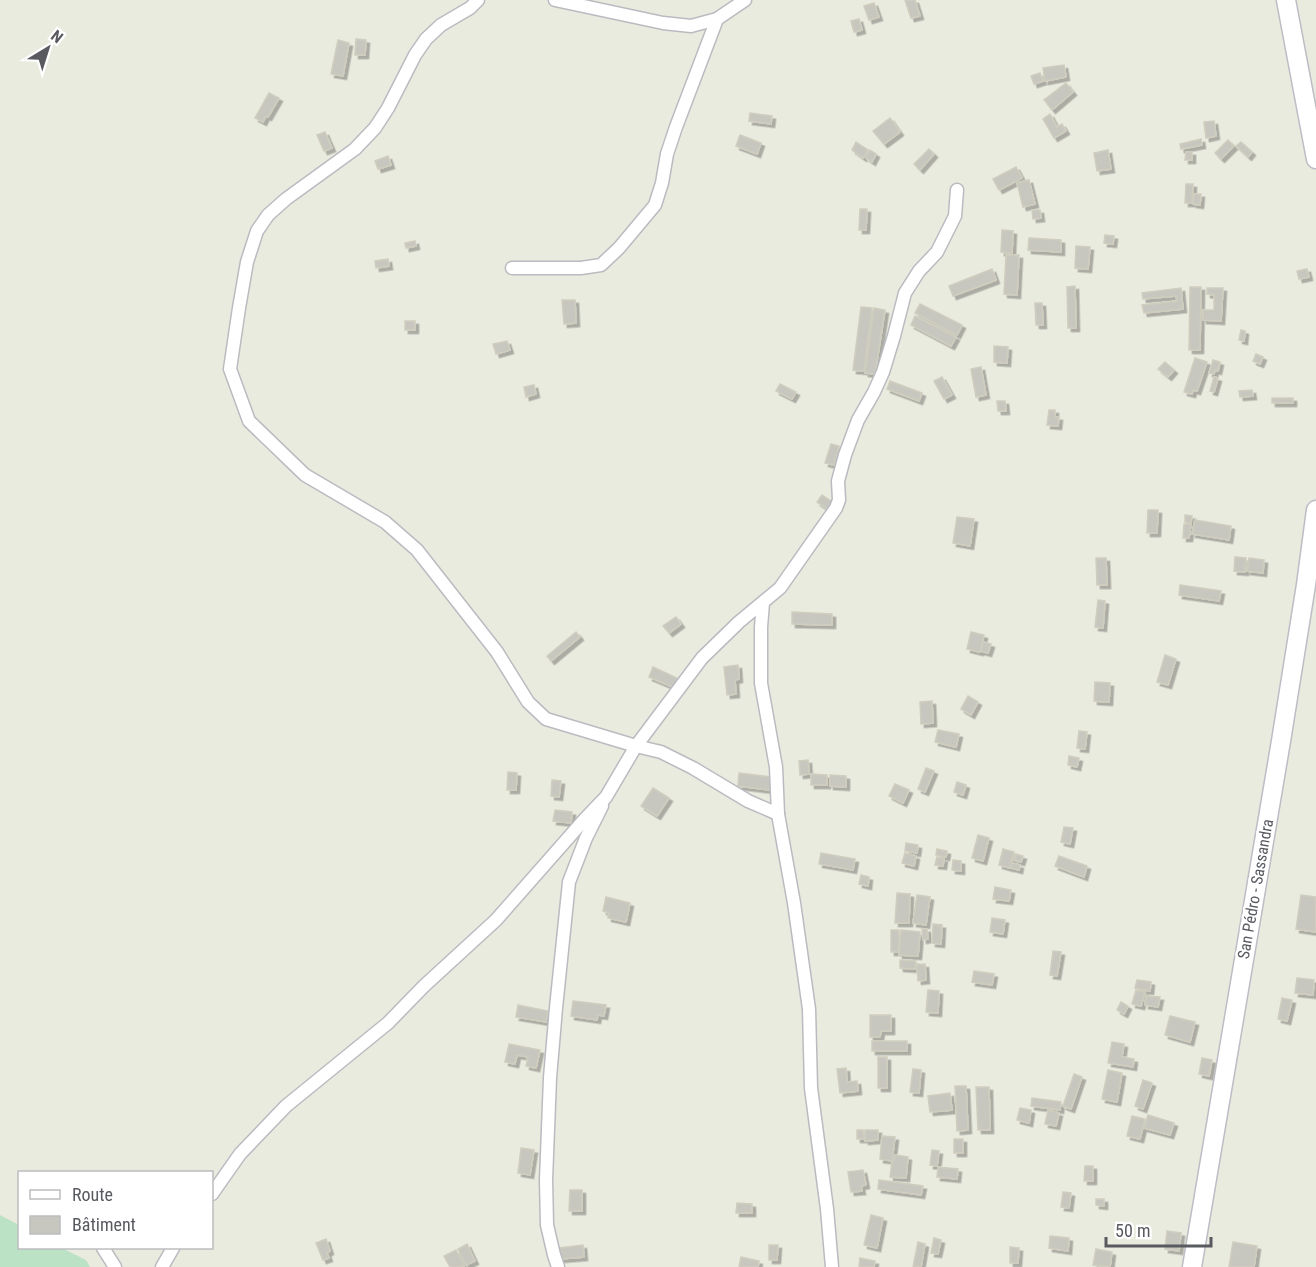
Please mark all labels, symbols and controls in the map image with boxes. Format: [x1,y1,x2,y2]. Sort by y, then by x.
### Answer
north arrow [18,18,78,78]
text: N [47,26,67,47]
street label: San Pédro - Sassandra [1234,818,1277,961]
legend [18,1171,213,1249]
text: Route [72,1184,113,1205]
scale bar [1106,1210,1211,1248]
text: Bâtiment [72,1214,136,1235]
text: 50 m [1115,1220,1150,1241]

